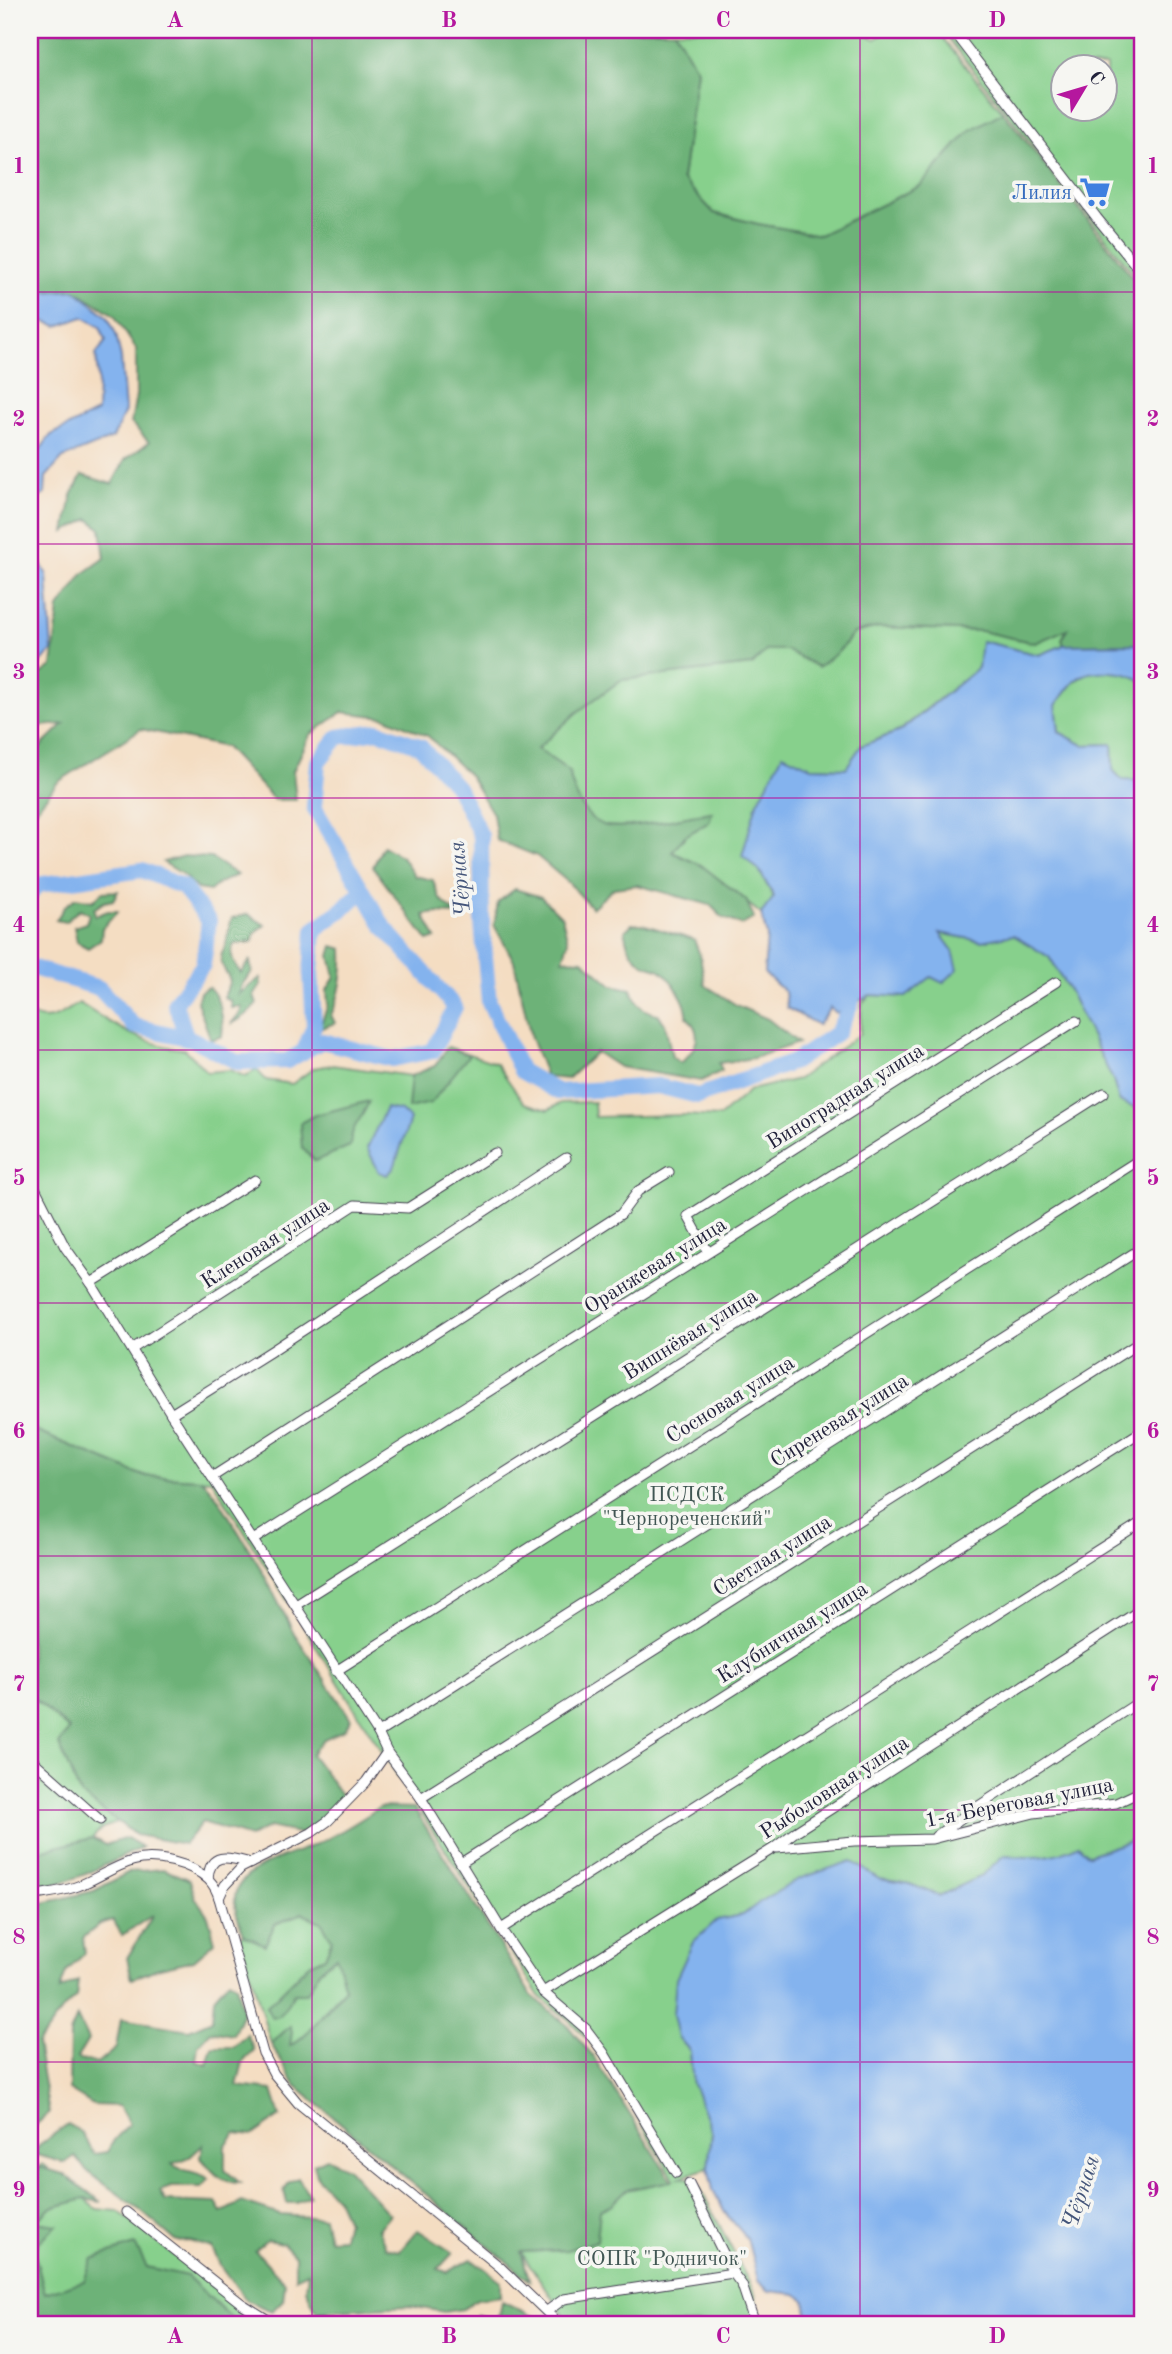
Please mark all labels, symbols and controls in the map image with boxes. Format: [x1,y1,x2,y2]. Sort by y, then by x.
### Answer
text: A [166,9,184,32]
text: B [441,9,457,32]
text: C [715,9,731,32]
text: D [988,9,1006,32]
north arrow [1050,52,1120,122]
text: С [1084,68,1107,90]
text: 1 [12,155,26,178]
text: 1 [1146,155,1160,178]
supermarket icon: Лилия [1078,175,1112,209]
place label: Лилия [1012,183,1072,204]
text: 2 [12,408,26,431]
text: 2 [1146,408,1160,431]
text: 3 [12,661,26,684]
text: 3 [1146,661,1160,684]
water label: Чёрная [446,840,476,918]
text: 4 [12,914,26,937]
text: 4 [1146,914,1160,937]
street label: Виноградная улица [764,1040,928,1154]
text: 5 [12,1167,26,1190]
text: 5 [1146,1167,1160,1190]
street label: Кленовая улица [198,1195,334,1293]
street label: Оранжевая улица [581,1214,731,1318]
street label: Вишнёвая улица [620,1286,762,1385]
street label: Сосновая улица [663,1353,798,1448]
street label: Сиреневая улица [767,1370,912,1472]
text: 6 [12,1420,26,1443]
text: 6 [1146,1420,1160,1443]
park label: ПСДСК "Чернореченский" [603,1485,771,1530]
street label: Светлая улица [710,1512,836,1601]
street label: Клубничная улица [714,1578,872,1688]
text: 7 [12,1673,26,1696]
text: 7 [1146,1673,1160,1696]
street label: Рыболовная улица [757,1732,913,1844]
street label: 1-я Береговая улица [923,1775,1115,1832]
text: 8 [12,1926,26,1949]
text: 8 [1146,1926,1160,1949]
water label: Чёрная [1059,2153,1105,2233]
text: 9 [12,2179,26,2202]
text: 9 [1146,2179,1160,2202]
park label: СОПК "Родничок" [577,2249,747,2270]
text: A [166,2325,184,2348]
text: B [441,2325,457,2348]
text: C [715,2325,731,2348]
text: D [988,2325,1006,2348]

